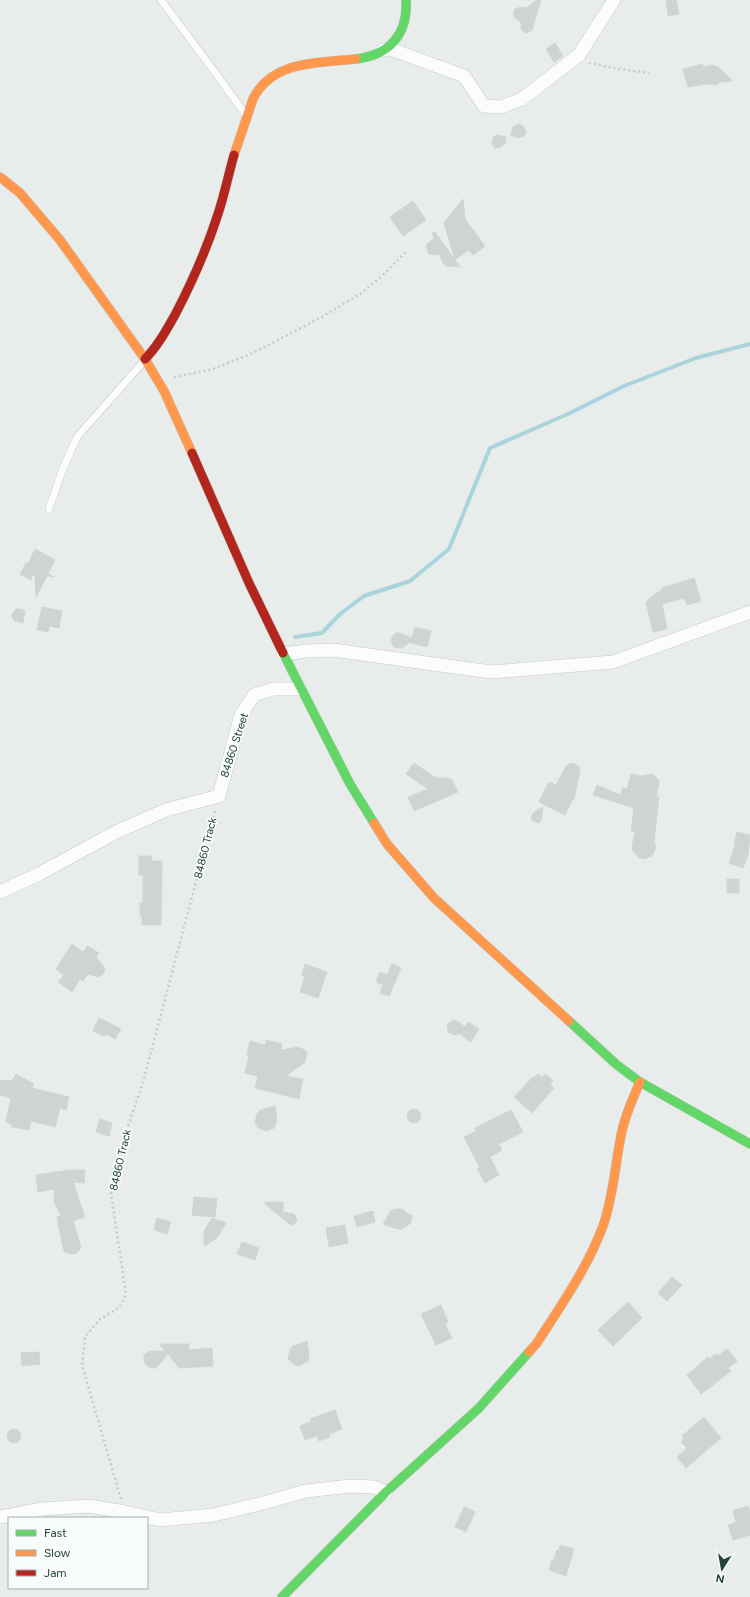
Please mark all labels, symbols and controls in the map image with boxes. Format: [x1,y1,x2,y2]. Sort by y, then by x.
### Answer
street label: 84860 Street [218,711,251,779]
street label: 84860 Track [192,816,220,880]
street label: 84860 Track [107,1128,134,1192]
legend [8,1517,148,1589]
text: Fast [44,1526,67,1540]
text: Slow [44,1546,71,1560]
north arrow [702,1549,742,1589]
text: Jam [44,1566,67,1580]
text: N [715,1571,726,1586]

